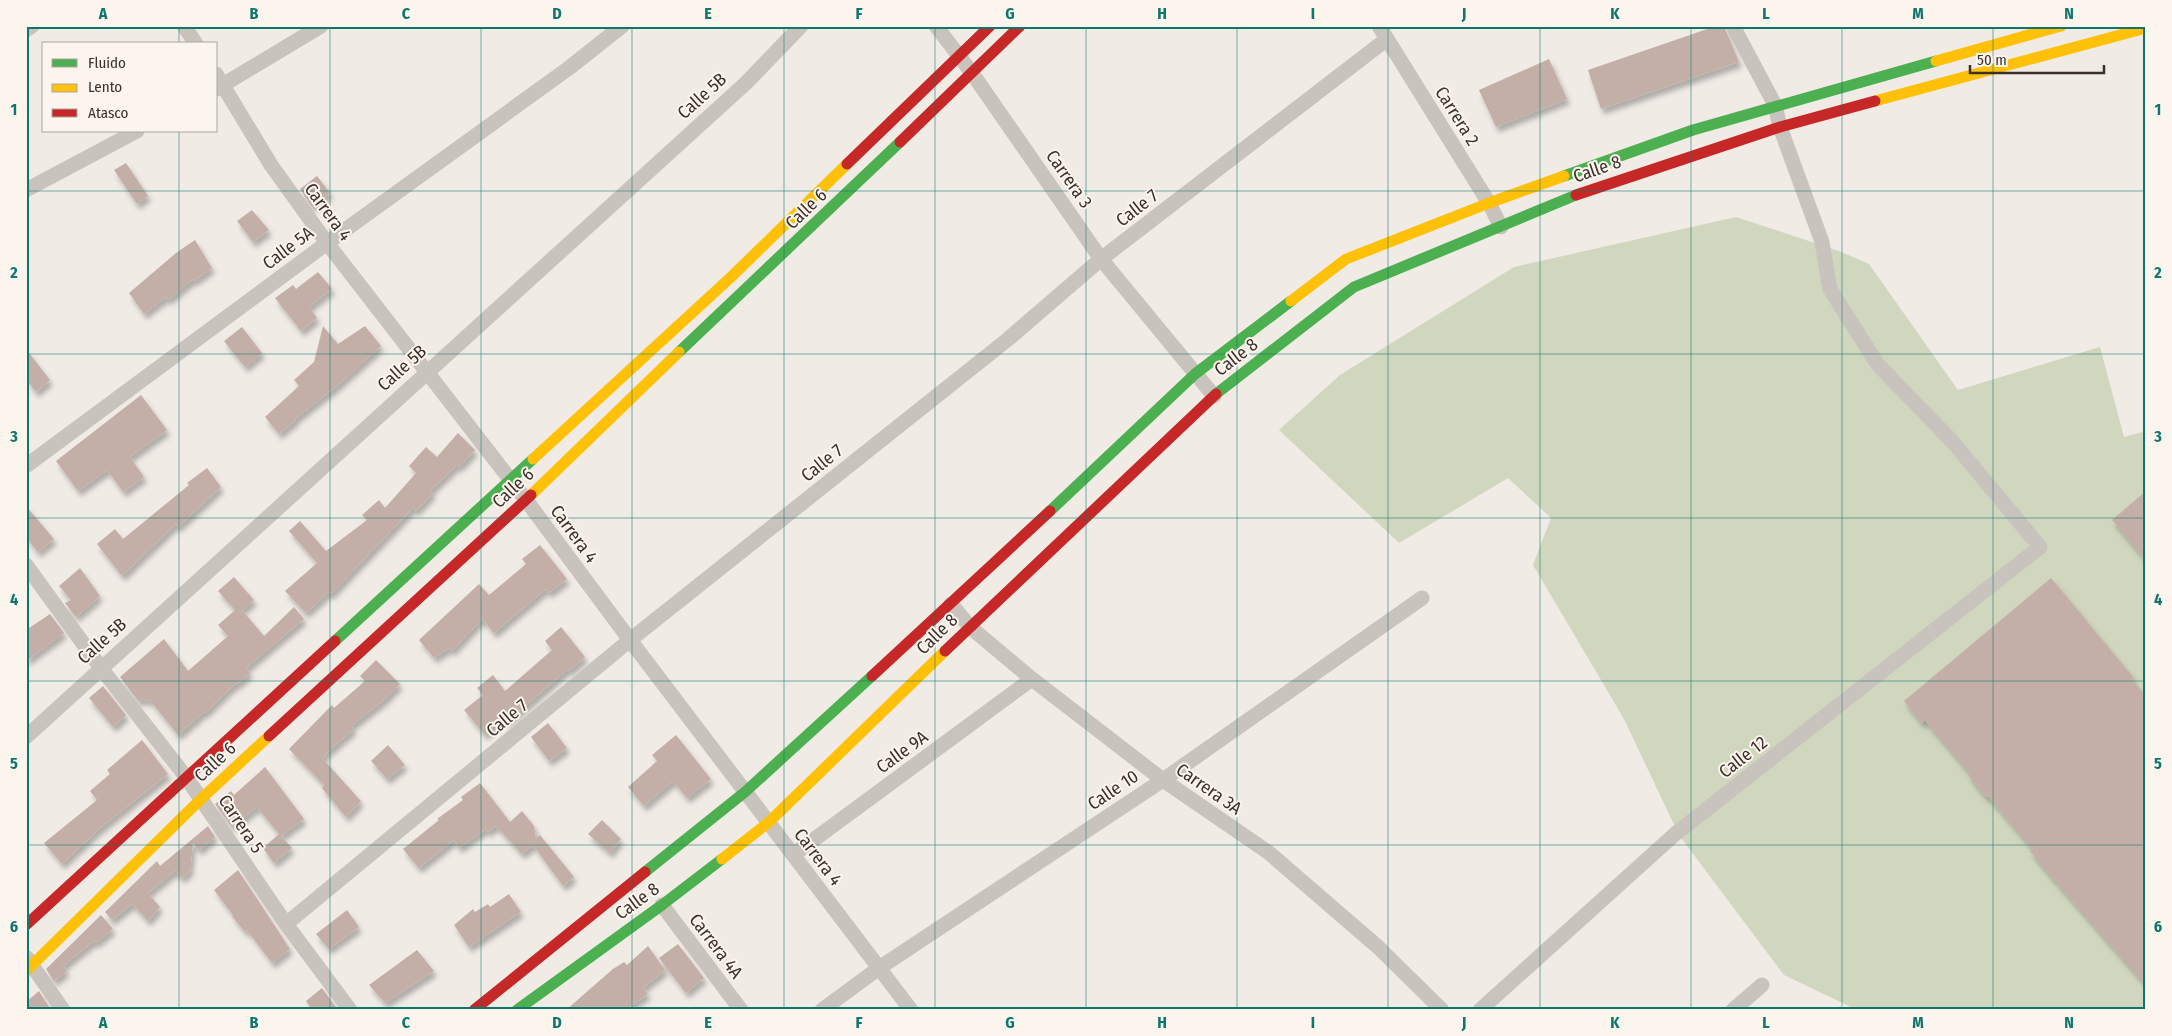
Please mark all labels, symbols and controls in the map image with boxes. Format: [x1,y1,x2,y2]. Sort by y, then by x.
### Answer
text: A [98,4,108,23]
text: B [250,4,259,23]
text: C [402,4,411,23]
text: D [552,4,562,23]
text: E [704,4,712,23]
text: F [855,4,863,23]
text: G [1005,4,1015,23]
text: H [1157,4,1167,23]
text: I [1311,4,1315,23]
text: J [1461,4,1466,23]
text: K [1610,4,1620,23]
text: L [1762,4,1770,23]
text: M [1912,4,1924,23]
text: N [2064,4,2074,23]
legend [42,42,218,132]
scale bar [1970,42,2103,74]
text: 50 m [1977,51,2007,69]
text: Fluido [88,54,126,72]
street label: Calle 5B [673,68,731,124]
text: Lento [88,78,122,96]
street label: Carrera 2 [1430,82,1484,150]
text: 1 [11,100,17,119]
text: 1 [2155,100,2161,119]
text: Atasco [88,104,128,122]
street label: Carrera 3 [1041,146,1097,212]
street label: Calle 8 [1570,151,1624,187]
street label: Carrera 4 [300,179,357,245]
street label: Calle 6 [781,184,831,234]
street label: Calle 7 [1112,185,1162,231]
street label: Calle 5A [258,221,318,274]
text: 2 [9,263,18,282]
text: 2 [2153,263,2162,282]
street label: Calle 8 [1210,333,1262,381]
street label: Calle 5B [373,340,431,396]
text: 3 [9,427,18,446]
text: 3 [2153,427,2162,446]
street label: Calle 7 [797,440,847,486]
street label: Calle 6 [488,463,538,513]
street label: Carrera 4 [546,501,603,567]
text: 4 [10,590,18,609]
text: 4 [2154,590,2162,609]
street label: Calle 8 [912,609,962,659]
street label: Calle 5B [73,613,131,669]
street label: Calle 7 [482,694,532,742]
street label: Calle 9A [872,726,932,778]
street label: Calle 12 [1715,731,1772,783]
street label: Calle 6 [190,737,240,787]
text: 5 [10,754,18,773]
text: 5 [2154,754,2162,773]
street label: Carrera 3A [1172,758,1246,820]
street label: Calle 10 [1083,765,1143,815]
street label: Carrera 5 [213,791,269,857]
street label: Carrera 4 [789,824,847,890]
street label: Calle 8 [611,878,663,924]
street label: Carrera 4A [684,909,748,983]
text: 6 [10,917,18,936]
text: 6 [2154,917,2162,936]
text: A [98,1013,108,1032]
text: B [250,1013,259,1032]
text: C [402,1013,411,1032]
text: D [552,1013,562,1032]
text: E [704,1013,712,1032]
text: F [855,1013,863,1032]
text: G [1005,1013,1015,1032]
text: H [1157,1013,1167,1032]
text: I [1311,1013,1315,1032]
text: J [1461,1013,1466,1032]
text: K [1610,1013,1620,1032]
text: L [1762,1013,1770,1032]
text: M [1912,1013,1924,1032]
text: N [2064,1013,2074,1032]

